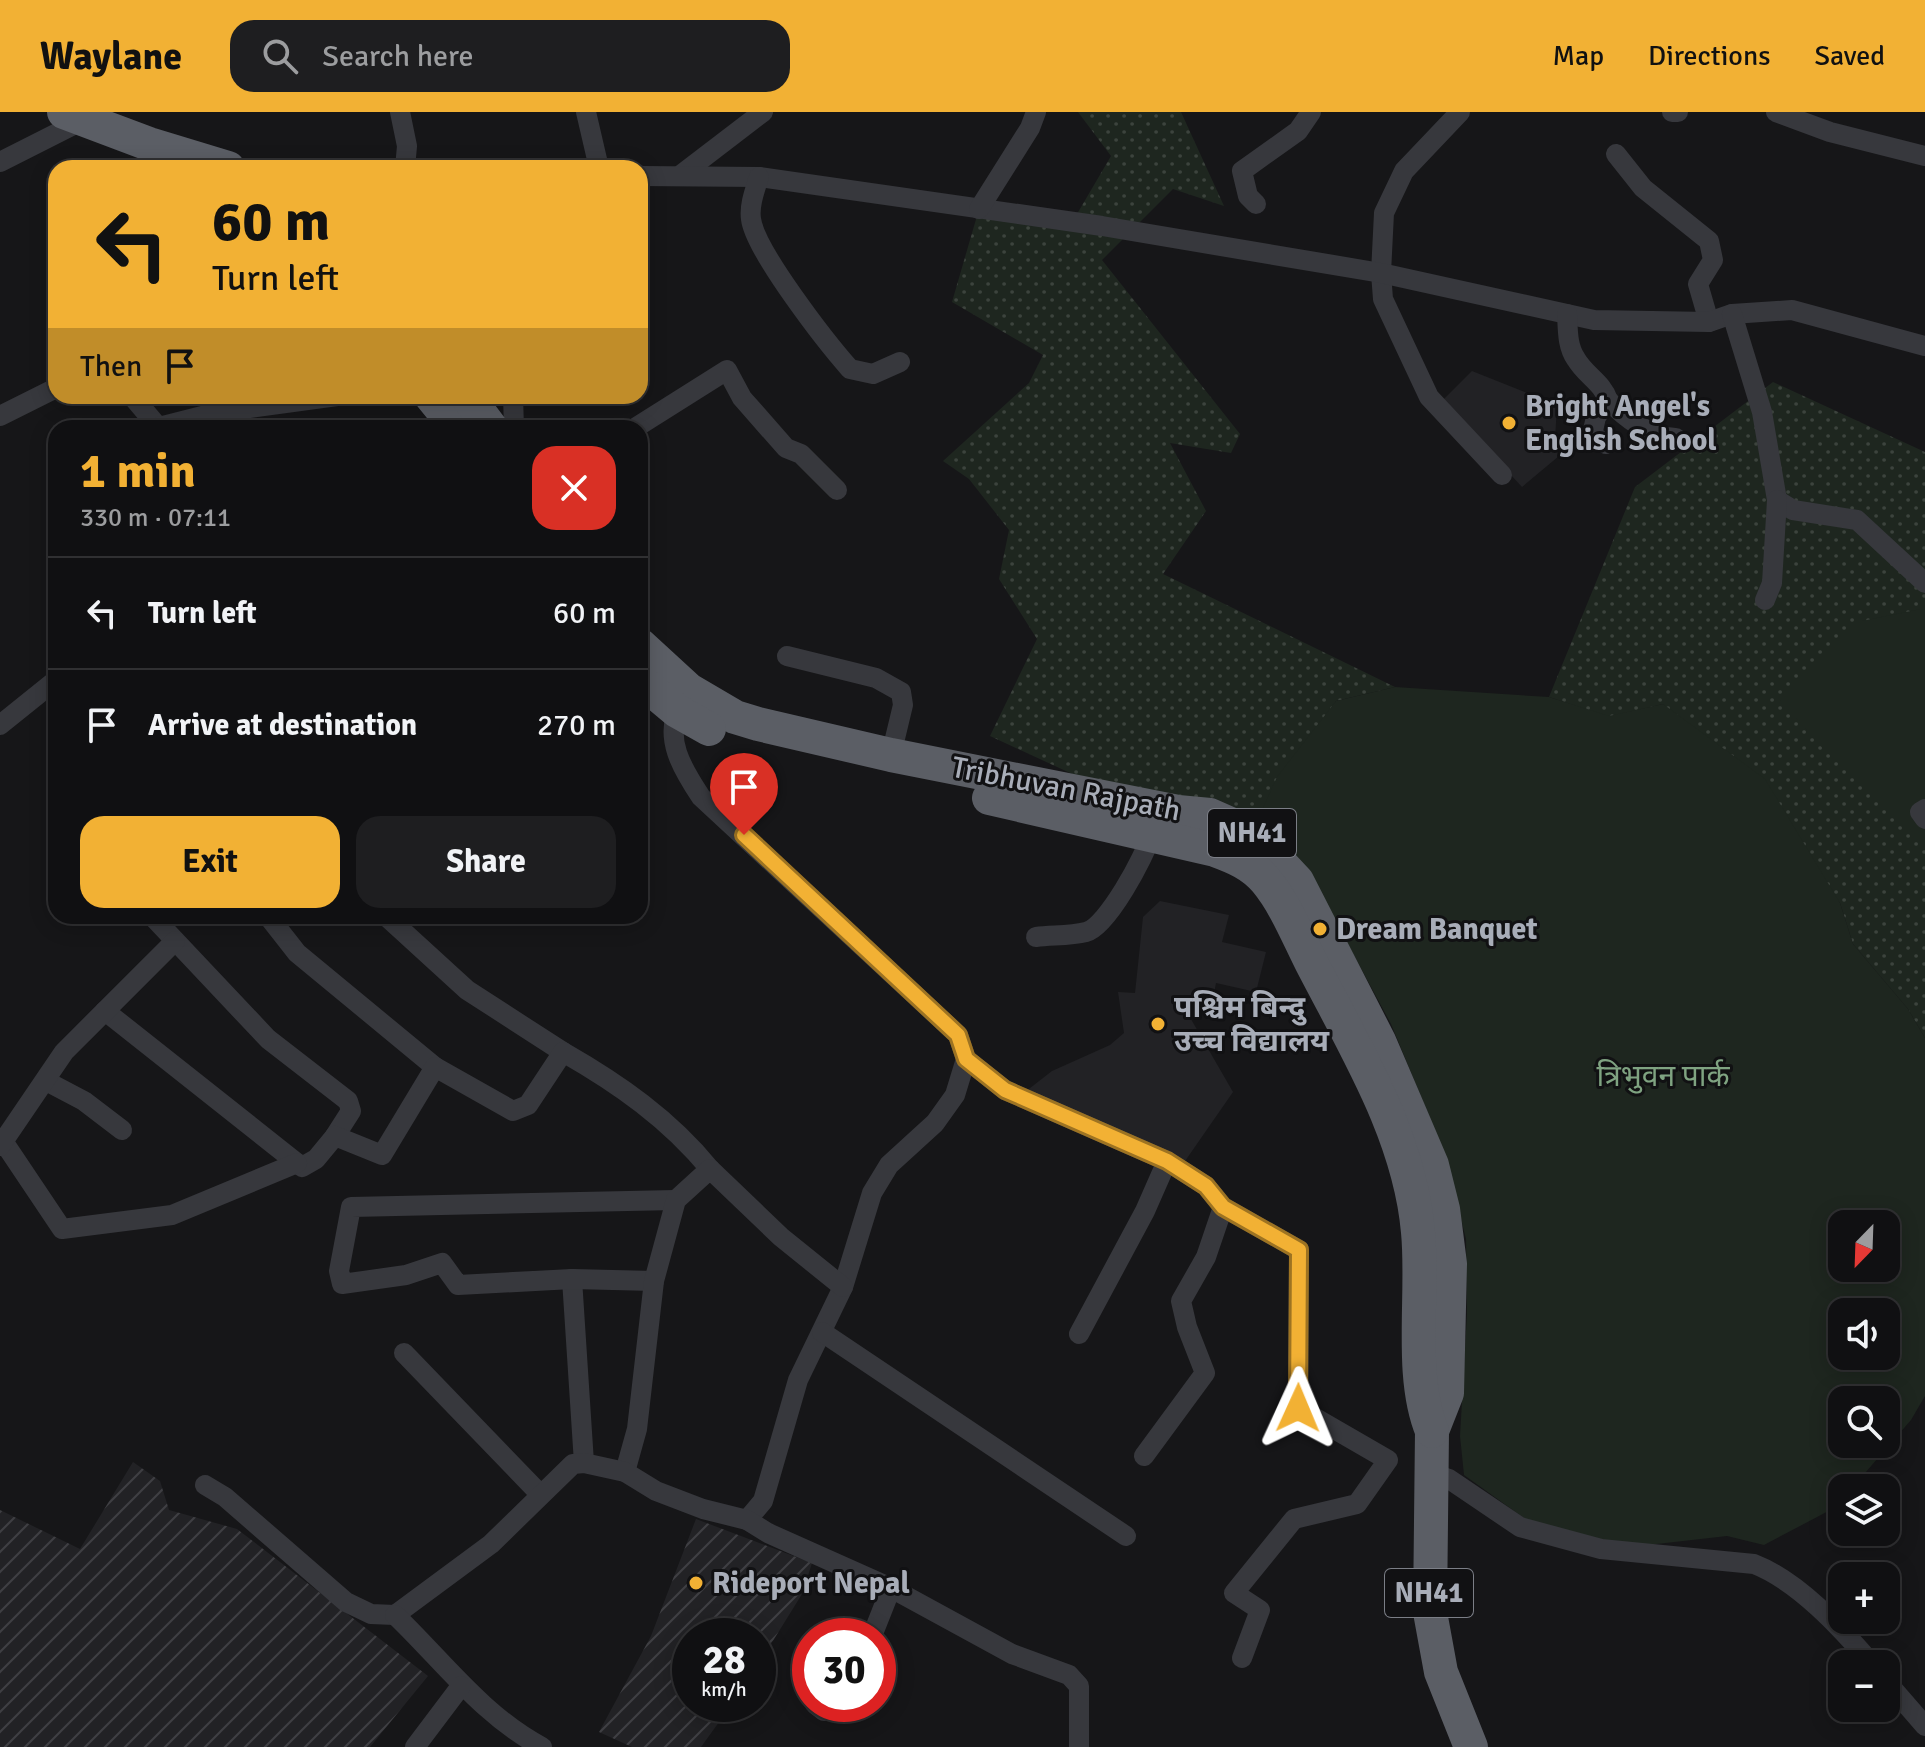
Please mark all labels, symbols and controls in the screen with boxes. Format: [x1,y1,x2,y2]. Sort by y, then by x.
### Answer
search box [230,20,790,92]
text: Waylane [40,33,182,80]
icon: search [258,34,302,78]
text: Search here [322,38,474,75]
text: Map [1552,39,1604,73]
text: Directions [1648,39,1770,73]
text: Saved [1814,39,1885,73]
text: 60 m [212,187,330,256]
icon: left [80,192,184,296]
text: Turn left [212,256,339,301]
icon: arrive [158,344,202,388]
text: Then [80,348,142,385]
place label: Bright Angel's English School [1525,388,1717,459]
marker: Bright Angel's English School [1500,414,1518,432]
text: 1 min [80,442,196,501]
button: close [532,446,616,530]
text: 330 m · 07:11 [80,502,231,534]
icon: left [80,591,124,635]
text: Turn left [148,595,257,632]
text: 60 m [553,595,616,632]
icon: arrive [80,703,124,747]
text: Arrive at destination [148,707,417,744]
text: 270 m [537,707,616,744]
street label: Tribhuvan Rajpath [948,749,1184,829]
pin [710,753,778,835]
icon: arrive [722,765,766,809]
road number: NH41 [1208,809,1296,857]
button: Exit [80,816,340,908]
button: Share [356,816,616,908]
place label: Dream Banquet [1336,911,1538,948]
marker: Dream Banquet [1311,920,1329,938]
place label: पश्चिम बिन्दु उच्च विद्यालय [1174,989,1330,1060]
marker: पश्चिम बिन्दु उच्च विद्यालय [1149,1015,1167,1033]
park label: त्रिभुवन पार्क [1596,1058,1731,1095]
north arrow [1828,1210,1900,1282]
map controls [1828,1210,1900,1722]
button: sound [1828,1298,1900,1370]
position arrow [1256,1366,1340,1450]
button: search [1828,1386,1900,1458]
button: layers [1828,1474,1900,1546]
button: + [1828,1562,1900,1634]
place label: Rideport Nepal [712,1565,910,1602]
road number: NH41 [1385,1569,1473,1617]
marker: Rideport Nepal [687,1574,705,1592]
speed limit sign: 30 [792,1618,896,1722]
text: 28 [702,1635,746,1685]
button: − [1828,1650,1900,1722]
text: km/h [701,1677,747,1702]

